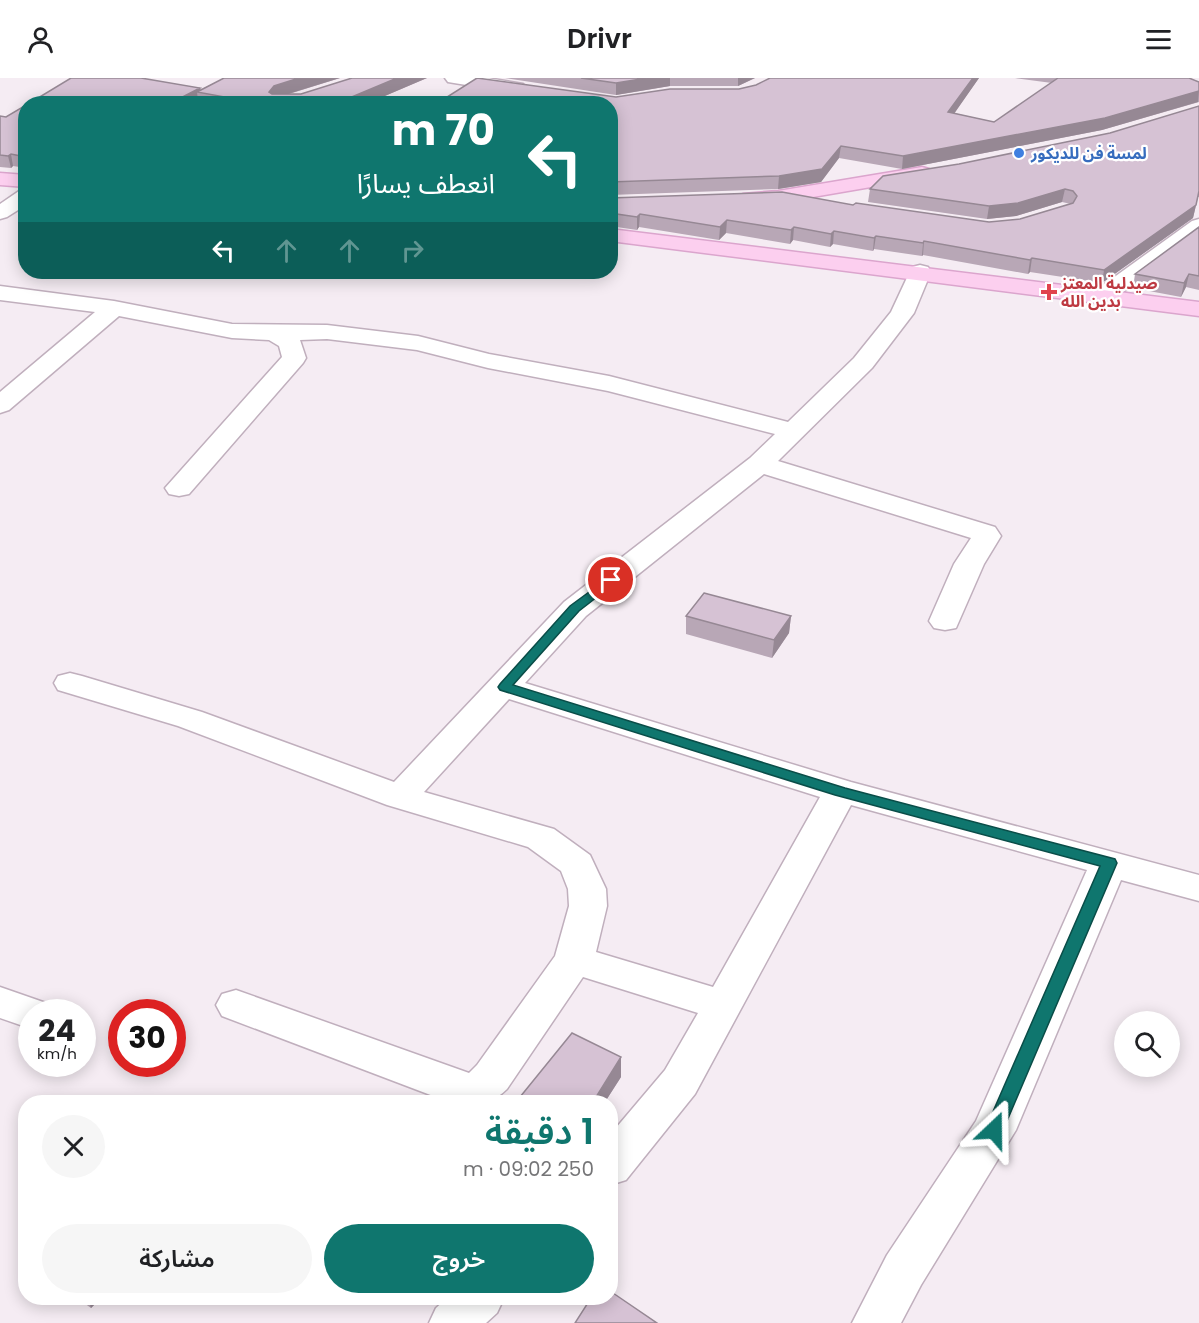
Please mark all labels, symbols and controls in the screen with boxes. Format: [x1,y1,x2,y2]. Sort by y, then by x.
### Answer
text: Drivr [567,20,632,57]
icon: person [24,23,57,56]
icon: menu [1142,23,1175,56]
text: 70 m [392,101,495,160]
icon: left [516,120,594,198]
place label: لمسة فن للديكور [1030,142,1147,165]
marker: لمسة فن للديكور [1012,146,1026,160]
text: انعطف يسارًا [357,165,495,202]
icon: left [207,234,240,267]
icon: ahead [270,234,303,267]
icon: ahead [333,234,366,267]
icon: right [396,234,429,267]
place label: صيدلية المعتز بدين الله [1060,272,1158,313]
marker: صيدلية المعتز بدين الله [1042,285,1056,299]
pin [585,554,636,605]
icon: arrive [594,563,627,596]
speed limit sign: 30 [108,999,186,1077]
text: 24 [38,1009,76,1052]
map controls [1114,1011,1180,1077]
button: search [1114,1011,1180,1077]
text: km/h [37,1043,77,1064]
position arrow [962,1098,1026,1162]
text: 1 دقيقة [485,1106,594,1157]
button: close [42,1115,105,1178]
text: 250 m · 09:02 [463,1155,594,1183]
button: مشاركة [42,1224,312,1293]
button: خروج [324,1224,594,1293]

